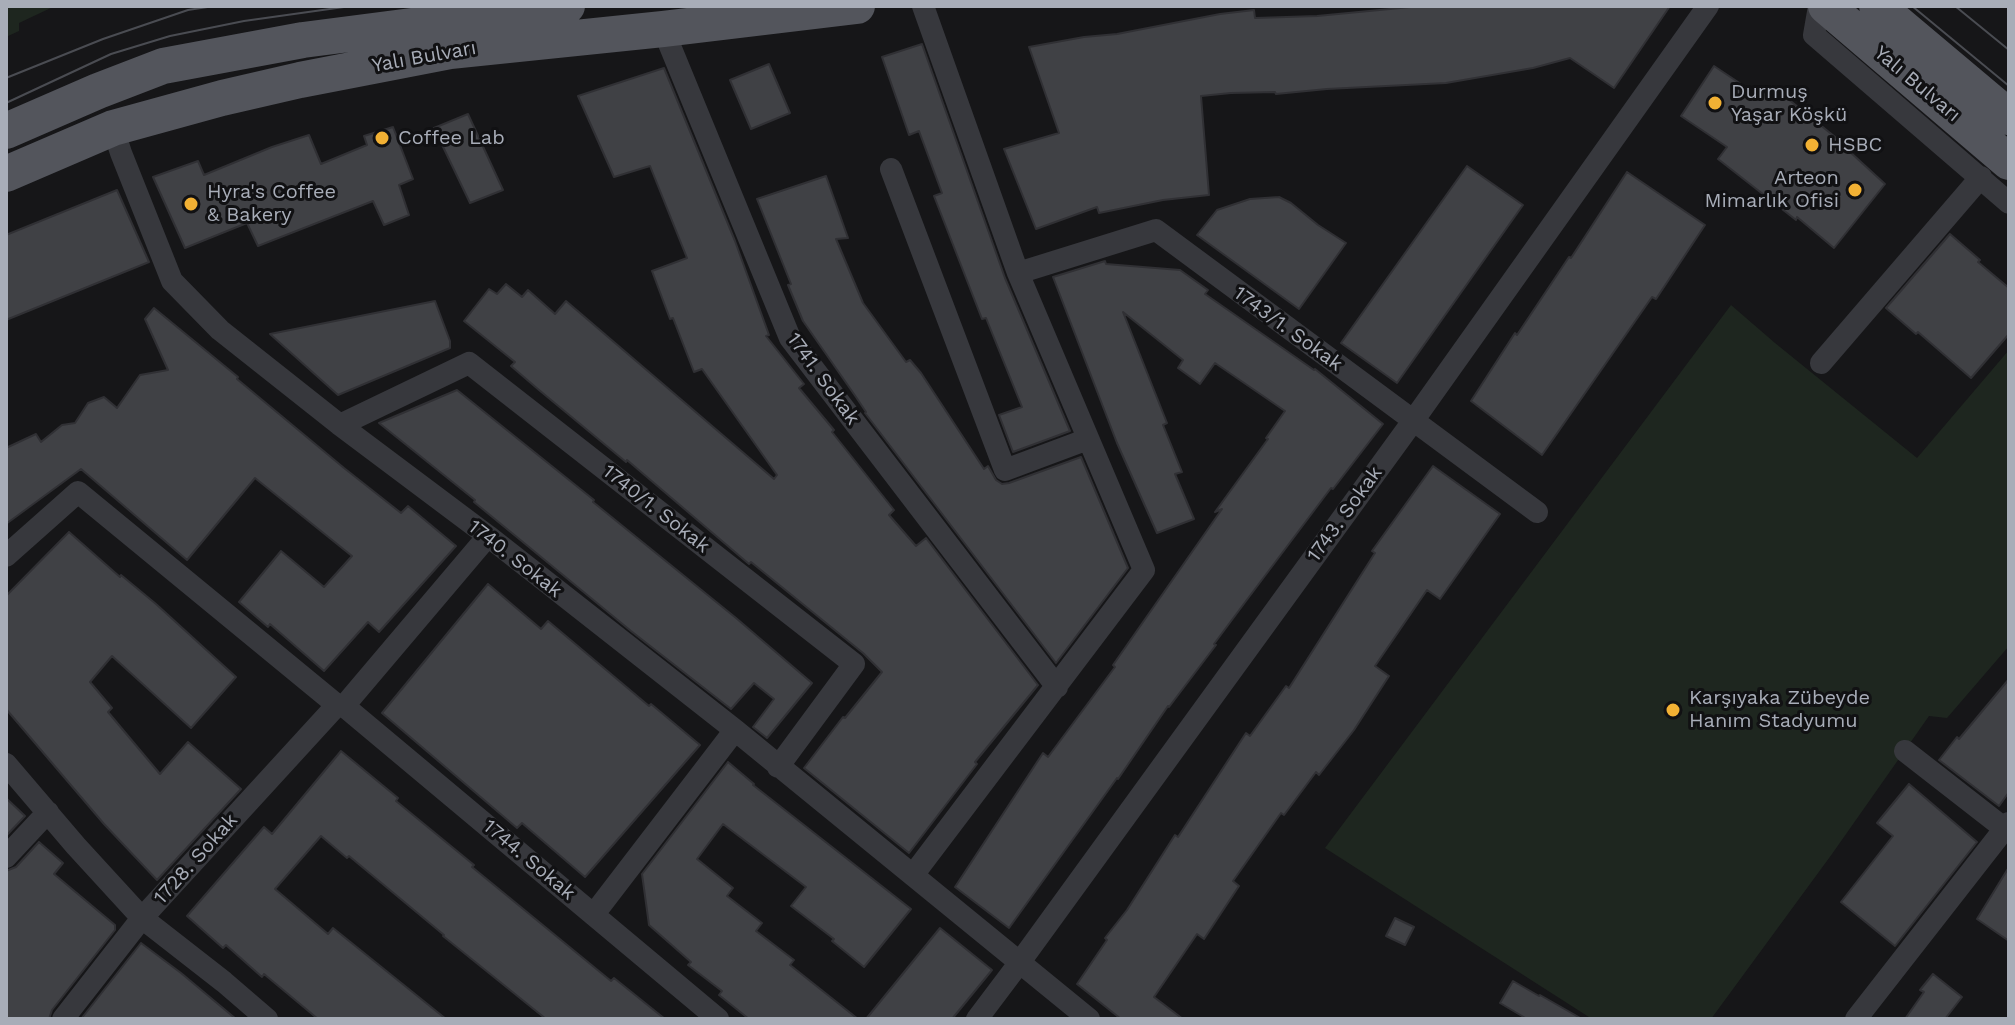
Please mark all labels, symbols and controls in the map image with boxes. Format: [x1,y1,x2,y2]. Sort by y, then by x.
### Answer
street label: Yalı Bulvarı [370,36,478,78]
street label: Yalı Bulvarı [1869,41,1965,127]
place label: Durmuş Yaşar Köşkü [1731,80,1847,127]
marker: Durmuş Yaşar Köşkü [1706,94,1724,112]
place label: Coffee Lab [398,126,505,150]
marker: Coffee Lab [373,129,391,147]
place label: HSBC [1828,133,1882,157]
marker: HSBC [1803,136,1821,154]
place label: Arteon Mimarlık Ofisi [1704,166,1839,213]
place label: Hyra's Coffee & Bakery [207,180,336,227]
marker: Arteon Mimarlık Ofisi [1846,181,1864,199]
marker: Hyra's Coffee & Bakery [182,195,200,213]
street label: 1743/1. Sokak [1229,281,1347,377]
street label: 1741. Sokak [782,328,864,430]
street label: 1740/1. Sokak [598,460,714,558]
street label: 1743. Sokak [1302,462,1388,566]
street label: 1740. Sokak [463,515,567,603]
place label: Karşıyaka Zübeyde Hanım Stadyumu [1689,686,1870,733]
marker: Karşıyaka Zübeyde Hanım Stadyumu [1664,701,1682,719]
street label: 1728. Sokak [149,809,243,909]
street label: 1744. Sokak [478,815,580,905]

